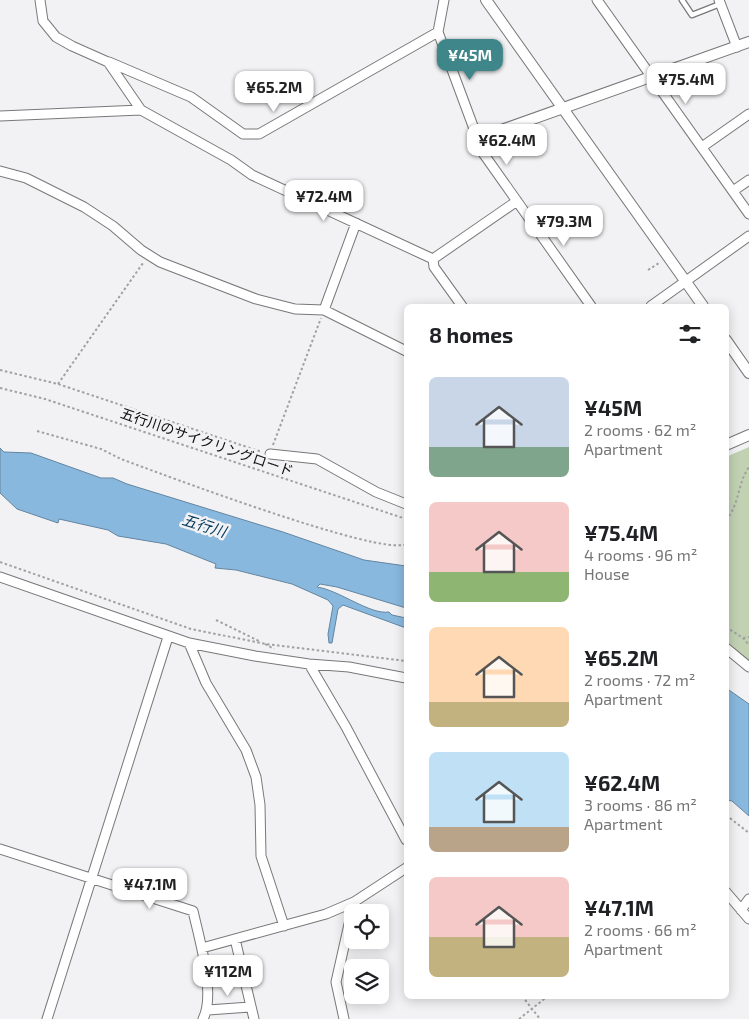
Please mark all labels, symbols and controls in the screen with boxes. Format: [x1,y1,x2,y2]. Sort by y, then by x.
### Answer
pin: ¥45M [440,38,500,81]
text: ¥45M [448,45,492,64]
pin: ¥75.4M [645,62,727,105]
text: ¥75.4M [658,69,714,88]
pin: ¥65.2M [233,70,315,113]
text: ¥65.2M [246,77,302,96]
pin: ¥62.4M [466,124,548,166]
text: ¥62.4M [478,130,536,149]
pin: ¥72.4M [283,180,365,222]
text: ¥72.4M [295,186,353,205]
pin: ¥79.3M [523,204,605,247]
text: ¥79.3M [536,211,592,230]
icon: filters [676,320,704,348]
text: 8 homes [429,322,513,347]
text: ¥45M [584,395,642,420]
icon: home [469,397,529,457]
street label: 五行川のサイクリングロード [118,404,296,479]
text: 2 rooms · 62 m² [584,420,696,439]
text: Apartment [584,439,663,458]
water label: 五行川 [180,510,230,541]
text: ¥75.4M [584,520,658,545]
icon: home [469,522,529,582]
text: 4 rooms · 96 m² [584,545,697,564]
text: House [584,564,630,583]
text: ¥65.2M [584,645,658,670]
icon: home [469,647,529,707]
text: 2 rooms · 72 m² [584,670,695,689]
text: Apartment [584,689,663,708]
text: ¥62.4M [584,770,660,795]
icon: home [469,772,529,832]
text: 3 rooms · 86 m² [584,795,697,814]
text: Apartment [584,814,663,833]
pin: ¥47.1M [109,868,191,910]
text: ¥47.1M [123,874,177,893]
text: ¥47.1M [584,895,654,920]
icon: home [469,897,529,957]
map controls [344,904,389,1004]
button: locate [344,904,389,949]
text: 2 rooms · 66 m² [584,920,697,939]
text: Apartment [584,939,663,958]
pin: ¥112M [193,954,263,997]
button: layers [344,959,389,1004]
text: ¥112M [204,961,252,980]

